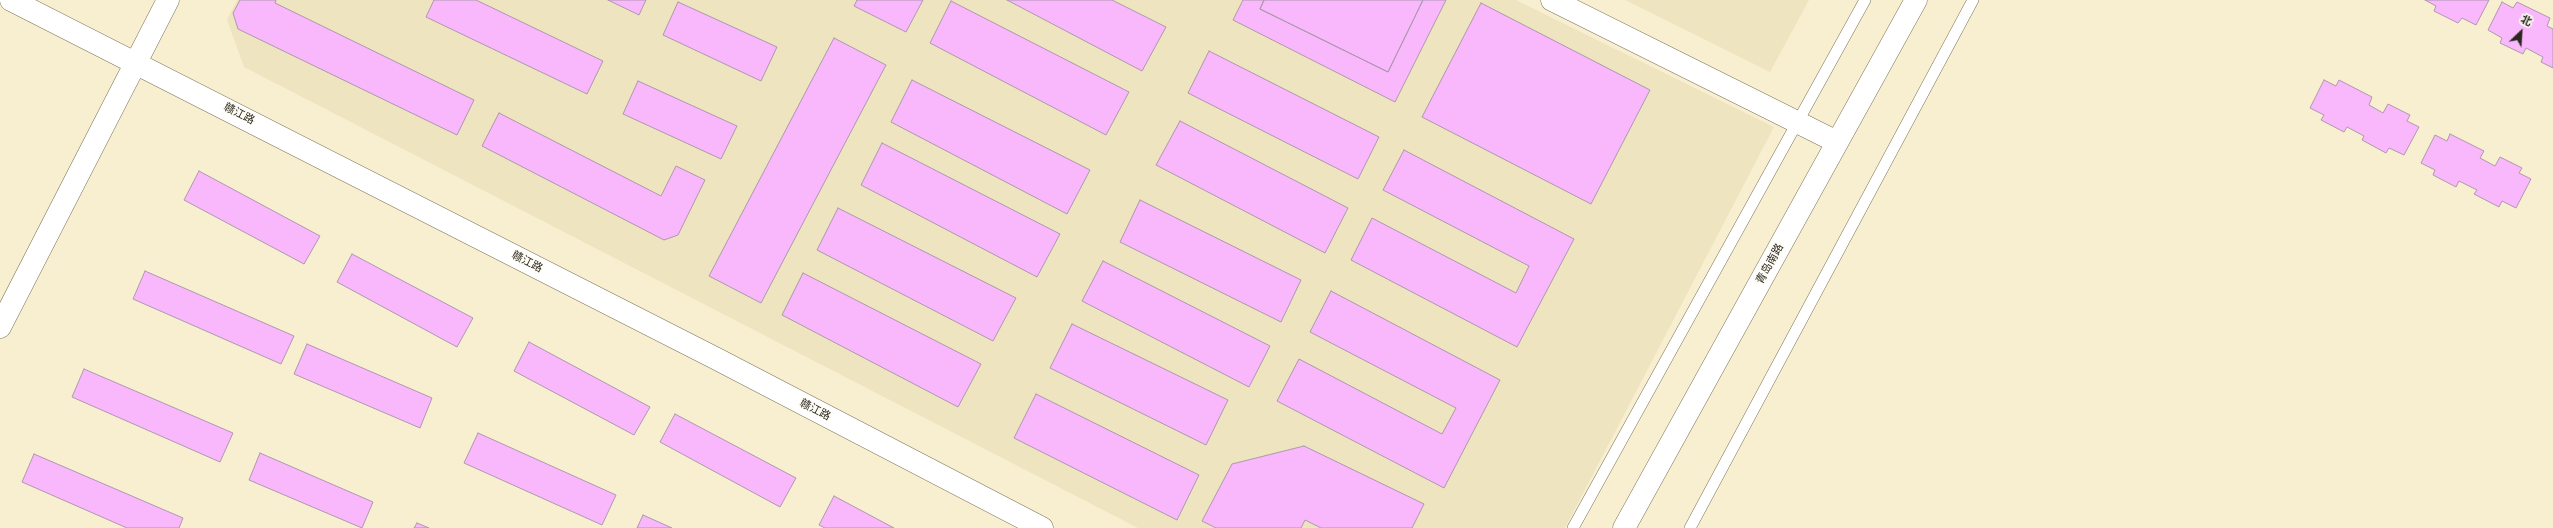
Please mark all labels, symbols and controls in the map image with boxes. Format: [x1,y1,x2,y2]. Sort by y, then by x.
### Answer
north arrow [2501,12,2541,52]
text: 北 [2519,12,2534,29]
street label: 赣江路 [221,101,257,127]
street label: 青岛南路 [1754,242,1786,286]
street label: 赣江路 [509,249,545,275]
street label: 赣江路 [797,397,833,423]

